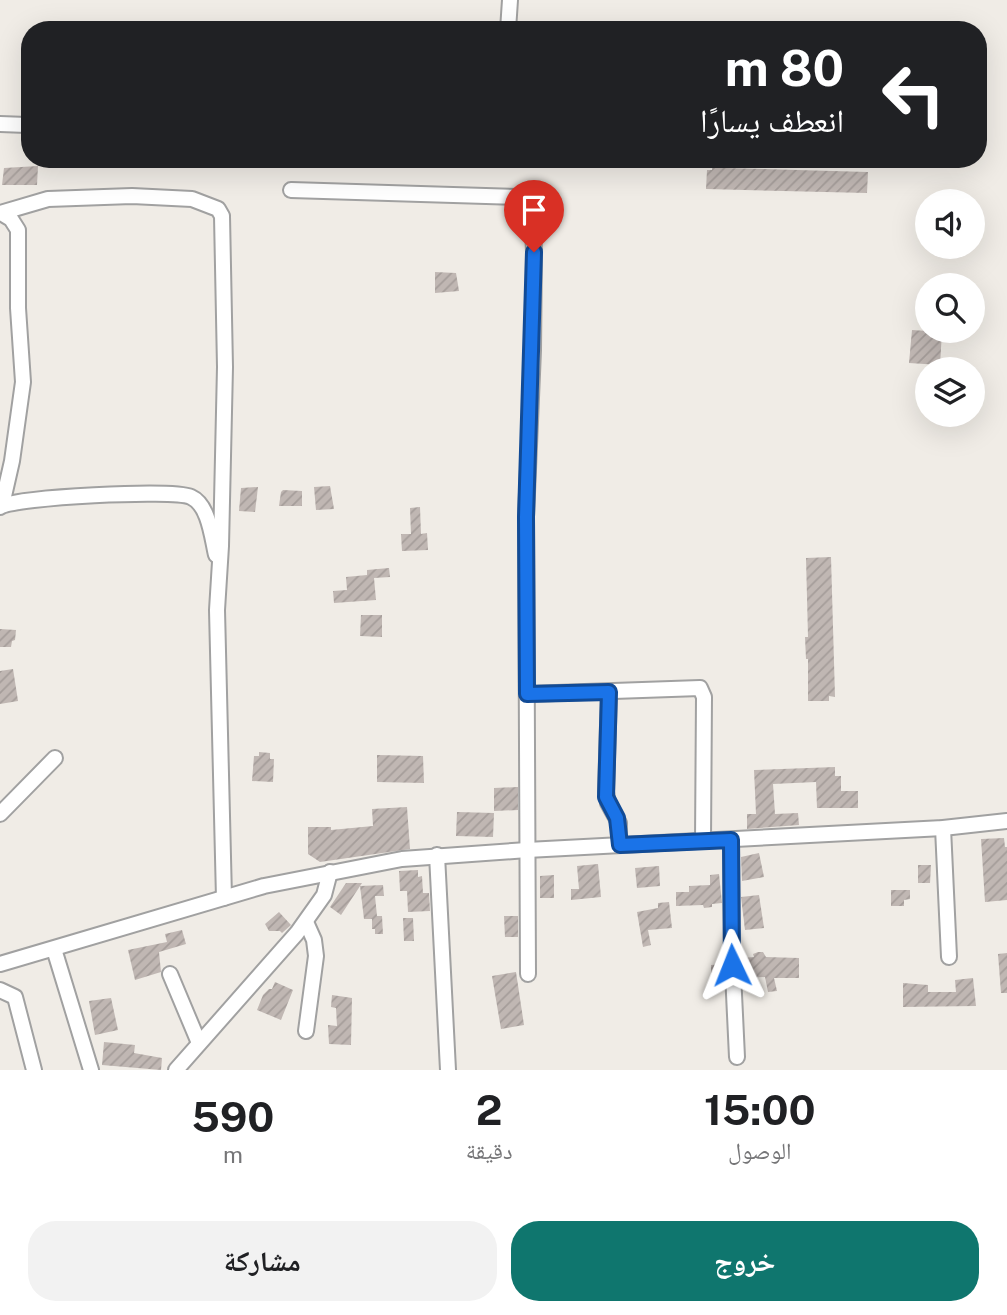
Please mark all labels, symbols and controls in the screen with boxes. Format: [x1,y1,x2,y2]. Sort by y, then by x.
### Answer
text: 80 m [725,39,844,97]
icon: left [868,49,959,140]
text: انعطف يسارًا [700,102,844,139]
pin [504,180,564,252]
map controls [915,189,985,427]
button: sound [915,189,985,259]
icon: arrive [515,191,553,229]
button: search [915,273,985,343]
button: layers [915,357,985,427]
position arrow [695,928,769,1002]
text: 2 [476,1085,503,1134]
text: 15:00 [704,1085,816,1134]
text: 590 [191,1092,274,1141]
text: دقيقة [466,1137,513,1164]
text: الوصول [728,1137,792,1164]
text: m [223,1141,243,1168]
button: مشاركة [28,1221,497,1301]
button: خروج [511,1221,979,1301]

